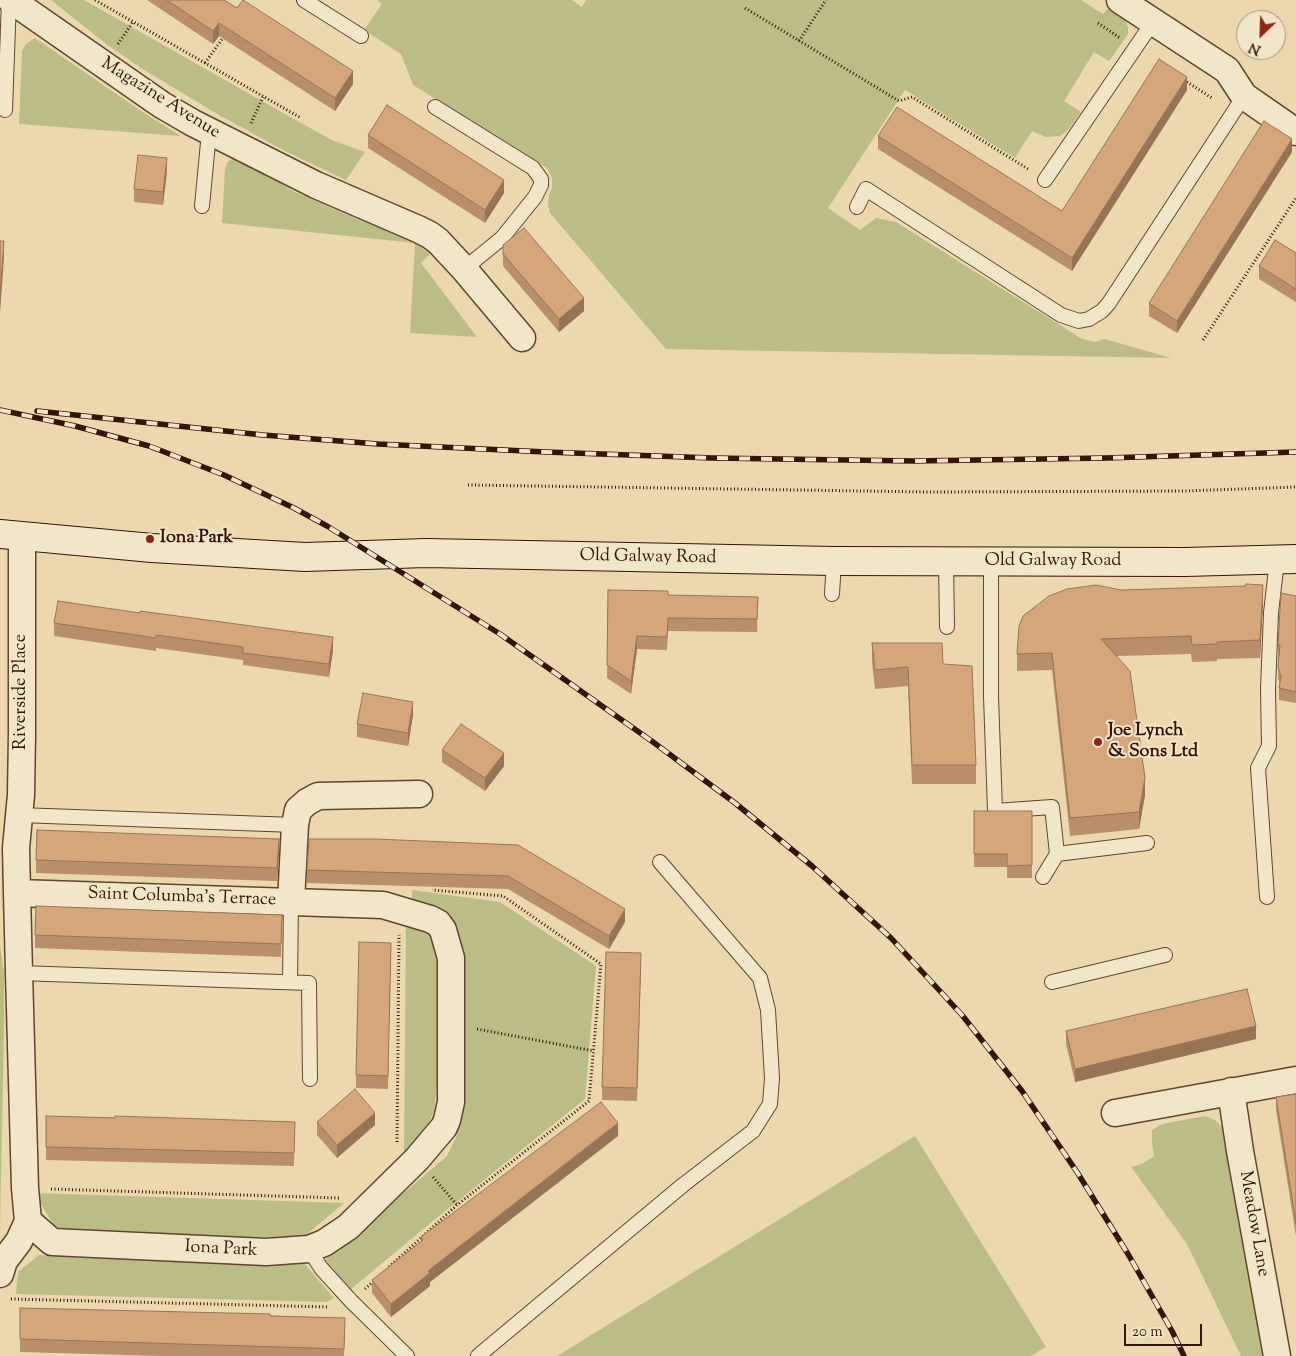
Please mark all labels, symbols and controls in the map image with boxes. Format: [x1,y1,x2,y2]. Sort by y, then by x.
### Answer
north arrow [1236,10,1286,60]
text: N [1246,36,1264,59]
street label: Magazine Avenue [96,54,224,144]
place label: Iona Park [160,528,233,550]
marker: Iona Park [144,533,156,545]
street label: Old Galway Road [579,546,717,570]
street label: Old Galway Road [985,551,1121,573]
street label: Riverside Place [11,634,33,750]
place label: Joe Lynch & Sons Ltd [1108,721,1198,764]
marker: Joe Lynch & Sons Ltd [1092,736,1104,748]
street label: Saint Columba's Terrace [87,884,277,912]
street label: Meadow Lane [1233,1169,1273,1279]
street label: Iona Park [184,1237,258,1263]
scale bar [1126,1314,1204,1346]
text: 20 m [1132,1322,1163,1343]

